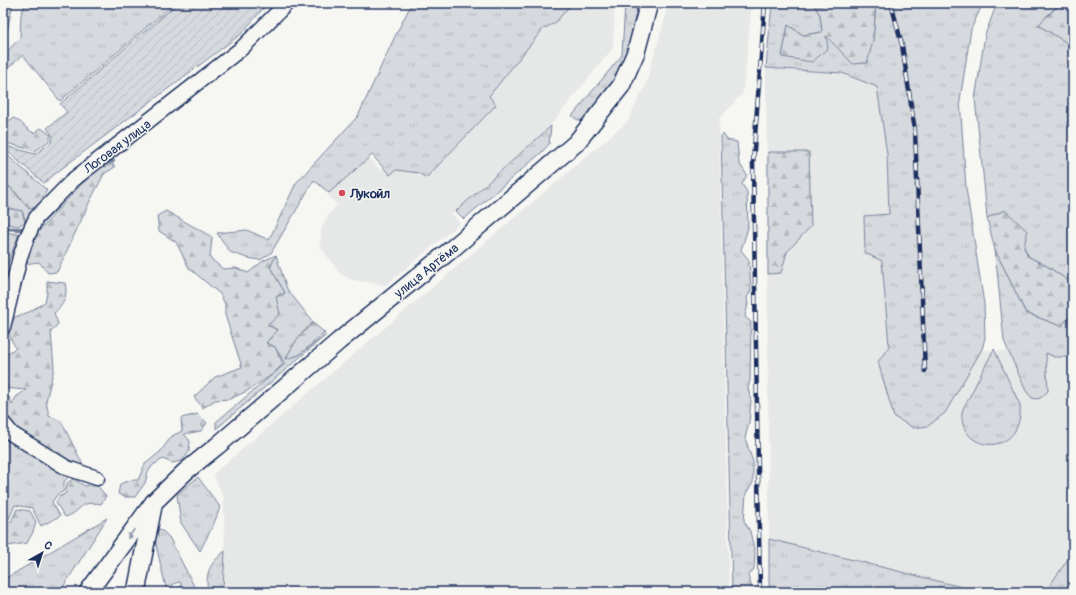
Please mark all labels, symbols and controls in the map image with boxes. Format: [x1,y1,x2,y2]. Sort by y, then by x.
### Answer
street label: Логовая улица [80,116,154,178]
place label: Лукойл [349,186,390,202]
marker: Лукойл [337,188,347,198]
street label: улица Артёма [391,240,462,302]
one-way arrow [127,528,135,539]
north arrow [22,533,62,573]
text: С [41,538,55,553]

